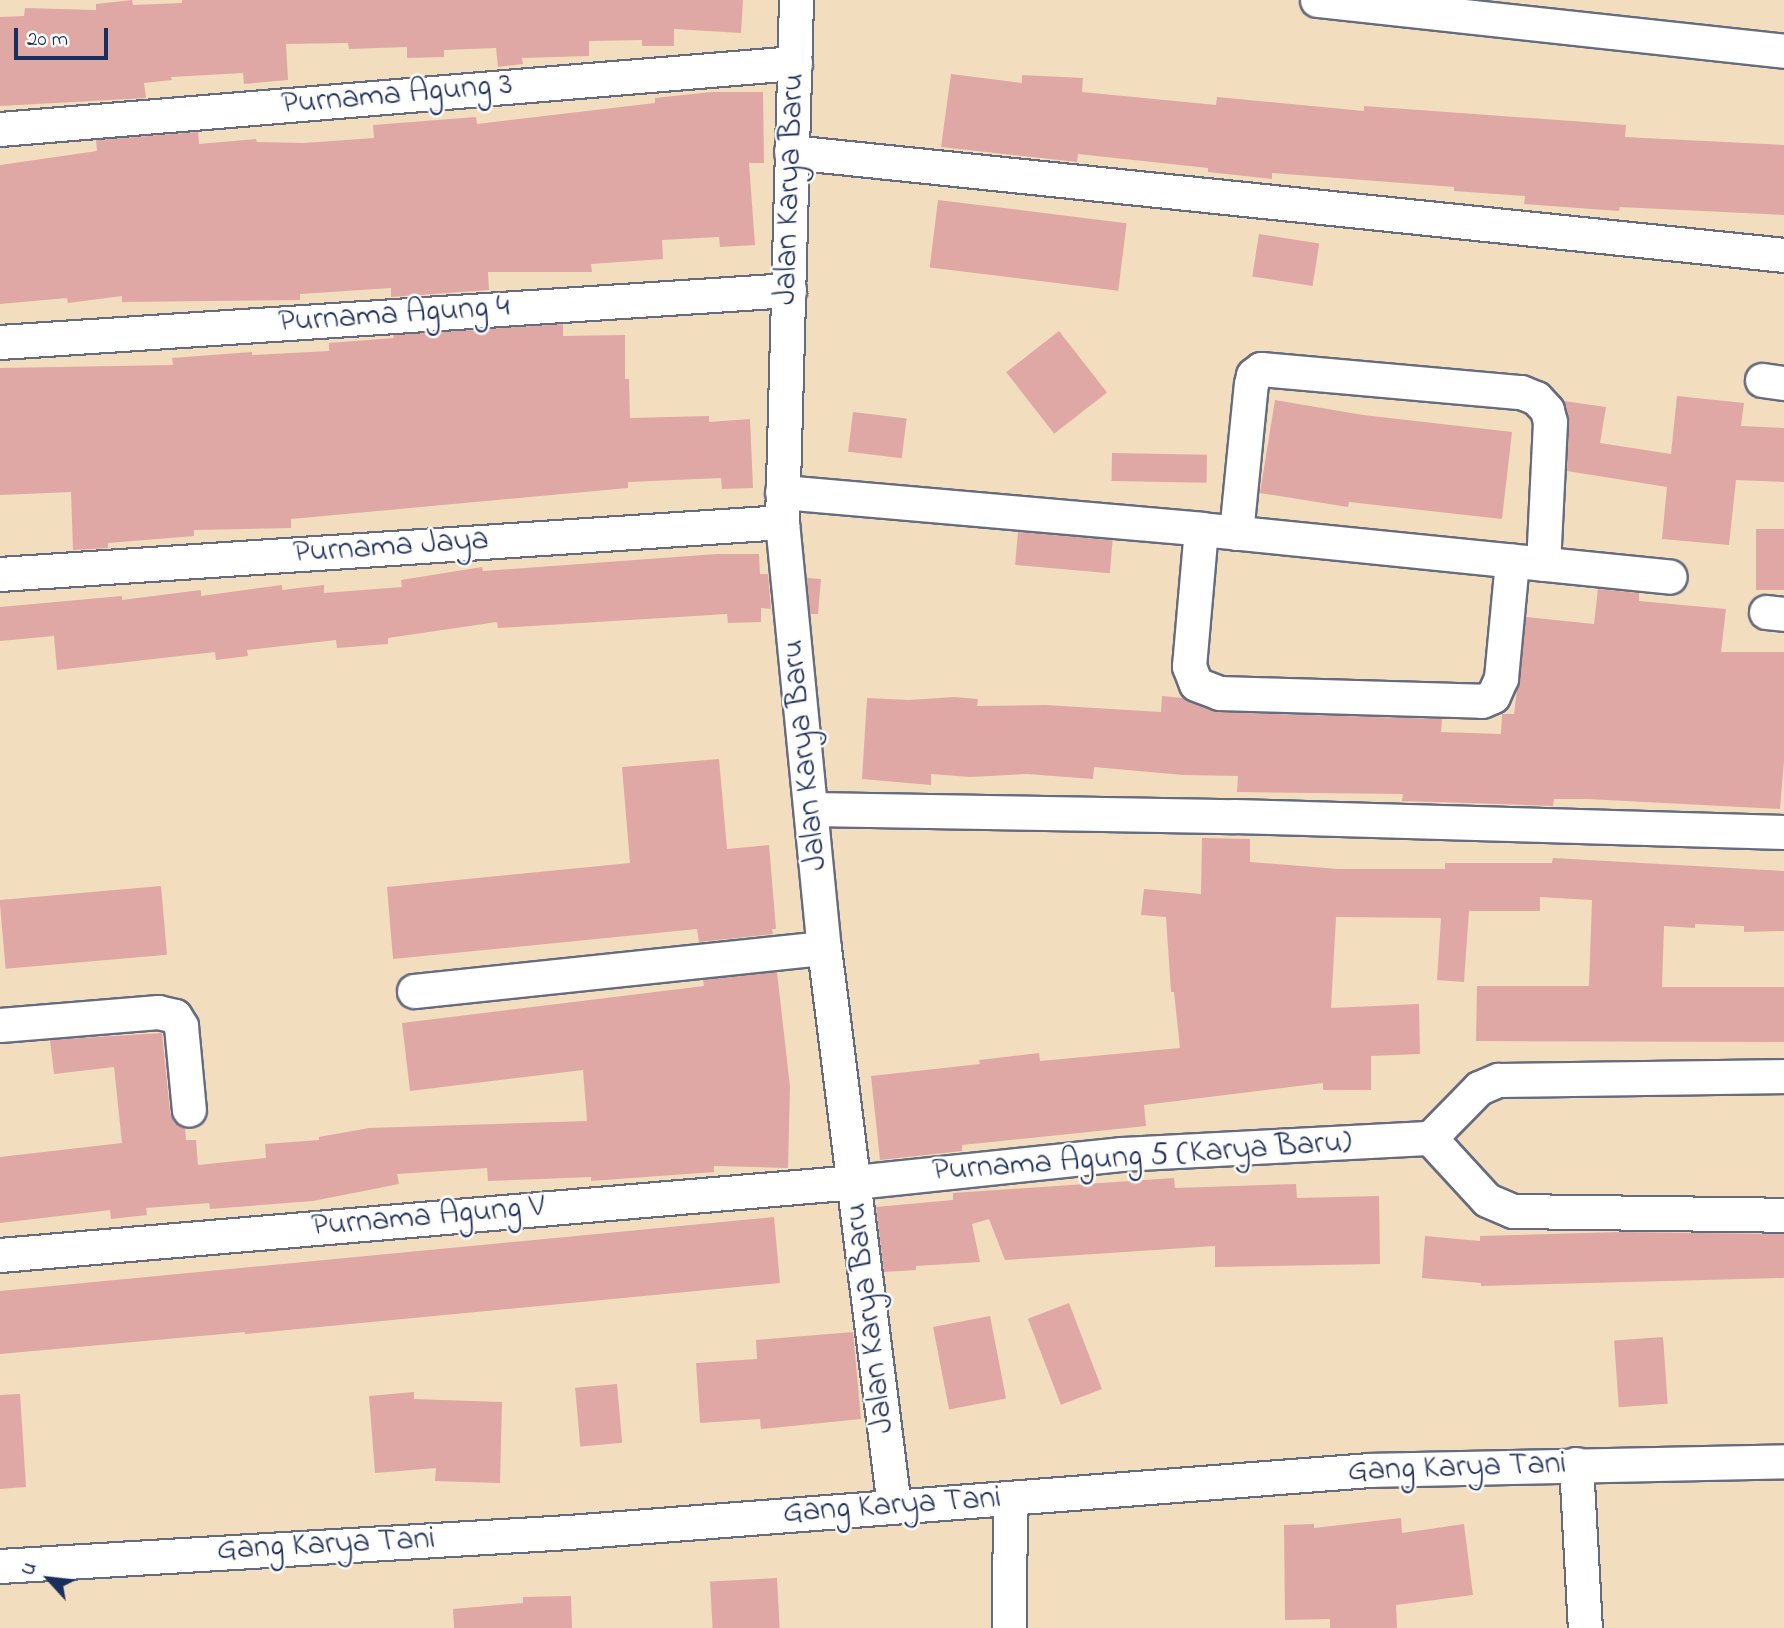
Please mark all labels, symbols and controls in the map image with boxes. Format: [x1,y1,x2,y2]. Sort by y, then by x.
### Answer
scale bar [18,14,112,58]
text: 20 m [27,25,68,55]
street label: Purnama Agung 3 [280,67,514,125]
street label: Jalan Karya Baru [768,72,814,306]
street label: Purnama Agung 4 [277,289,511,343]
street label: Purnama Jaya [292,522,490,574]
street label: Jalan Karya Baru [775,638,837,872]
street label: Purnama Agung 5 (Karya Baru) [931,1124,1353,1192]
street label: Purnama Agung V [310,1189,546,1247]
street label: Jalan Karya Baru [838,1200,904,1436]
street label: Gang Karya Tani [1347,1446,1567,1492]
street label: Gang Karya Tani [782,1480,1002,1534]
street label: Gang Karya Tani [216,1521,436,1571]
north arrow [14,1544,84,1614]
text: U [15,1558,45,1581]

